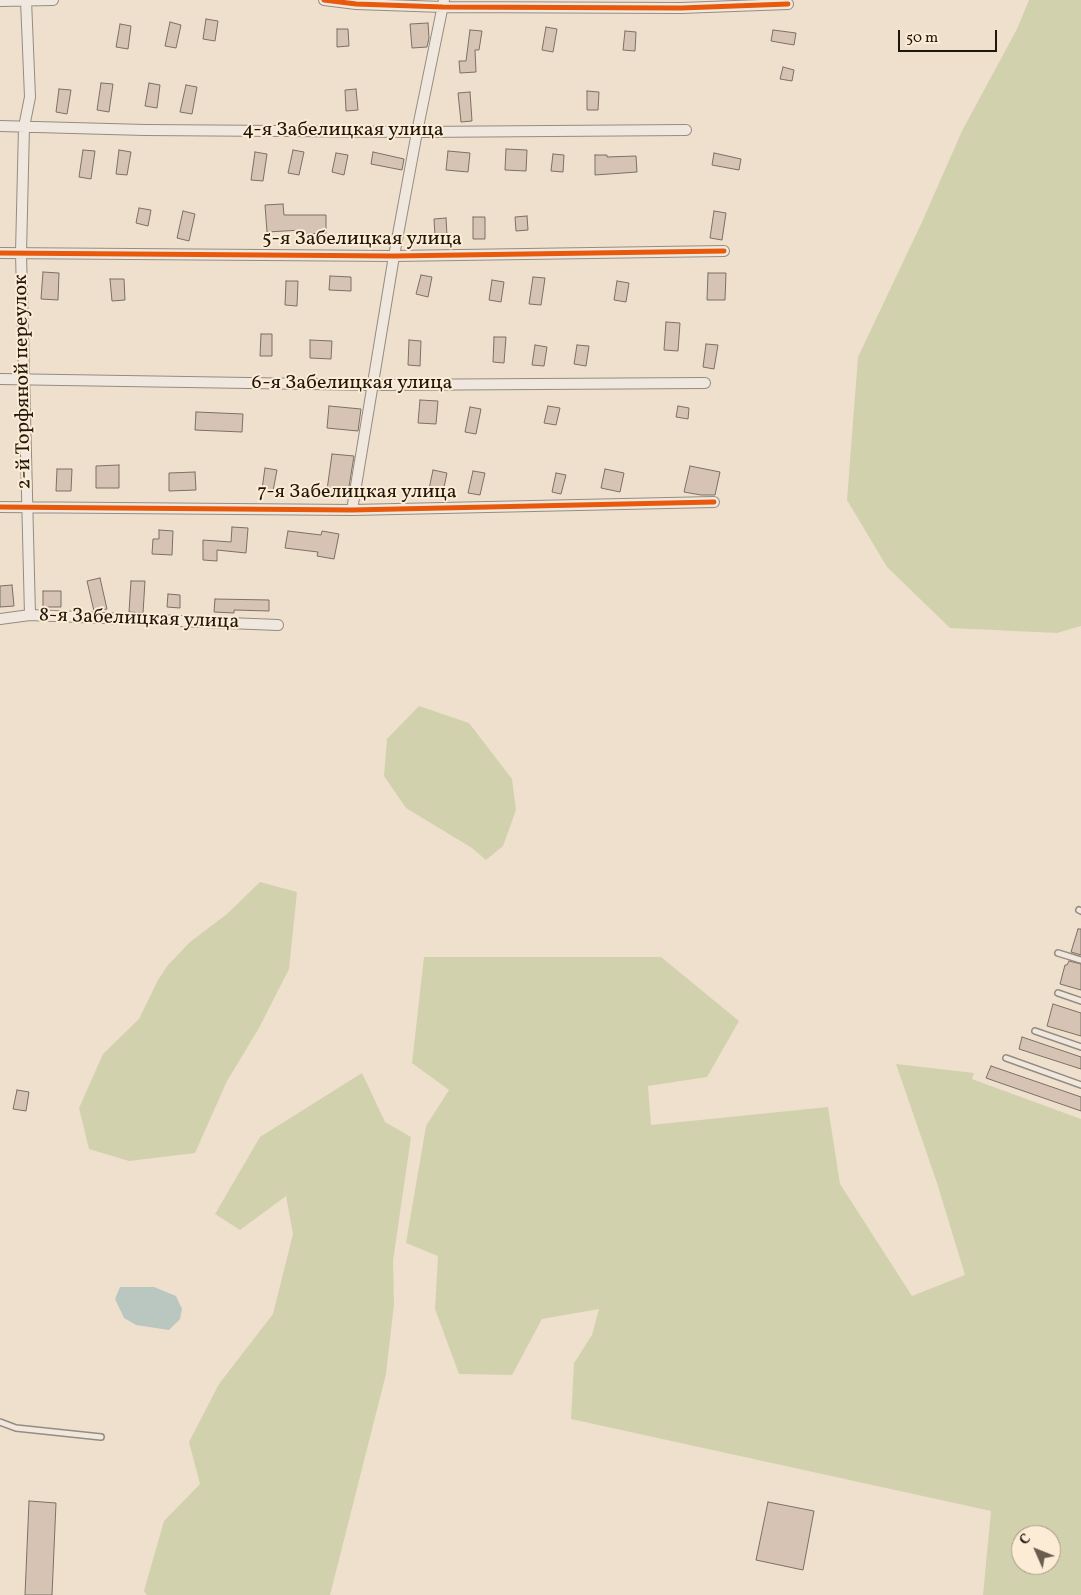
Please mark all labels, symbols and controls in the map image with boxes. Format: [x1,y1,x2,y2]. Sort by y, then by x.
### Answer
scale bar [901,20,1000,52]
text: 50 m [906,28,938,49]
street label: 4-я Забелицкая улица [242,119,444,143]
street label: 5-я Забелицкая улица [262,228,462,252]
street label: 2-й Торфяной переулок [10,274,38,490]
street label: 6-я Забелицкая улица [251,372,453,396]
street label: 7-я Забелицкая улица [257,481,457,505]
street label: 8-я Забелицкая улица [38,605,240,635]
north arrow [1011,1525,1061,1575]
text: С [1016,1530,1036,1550]

